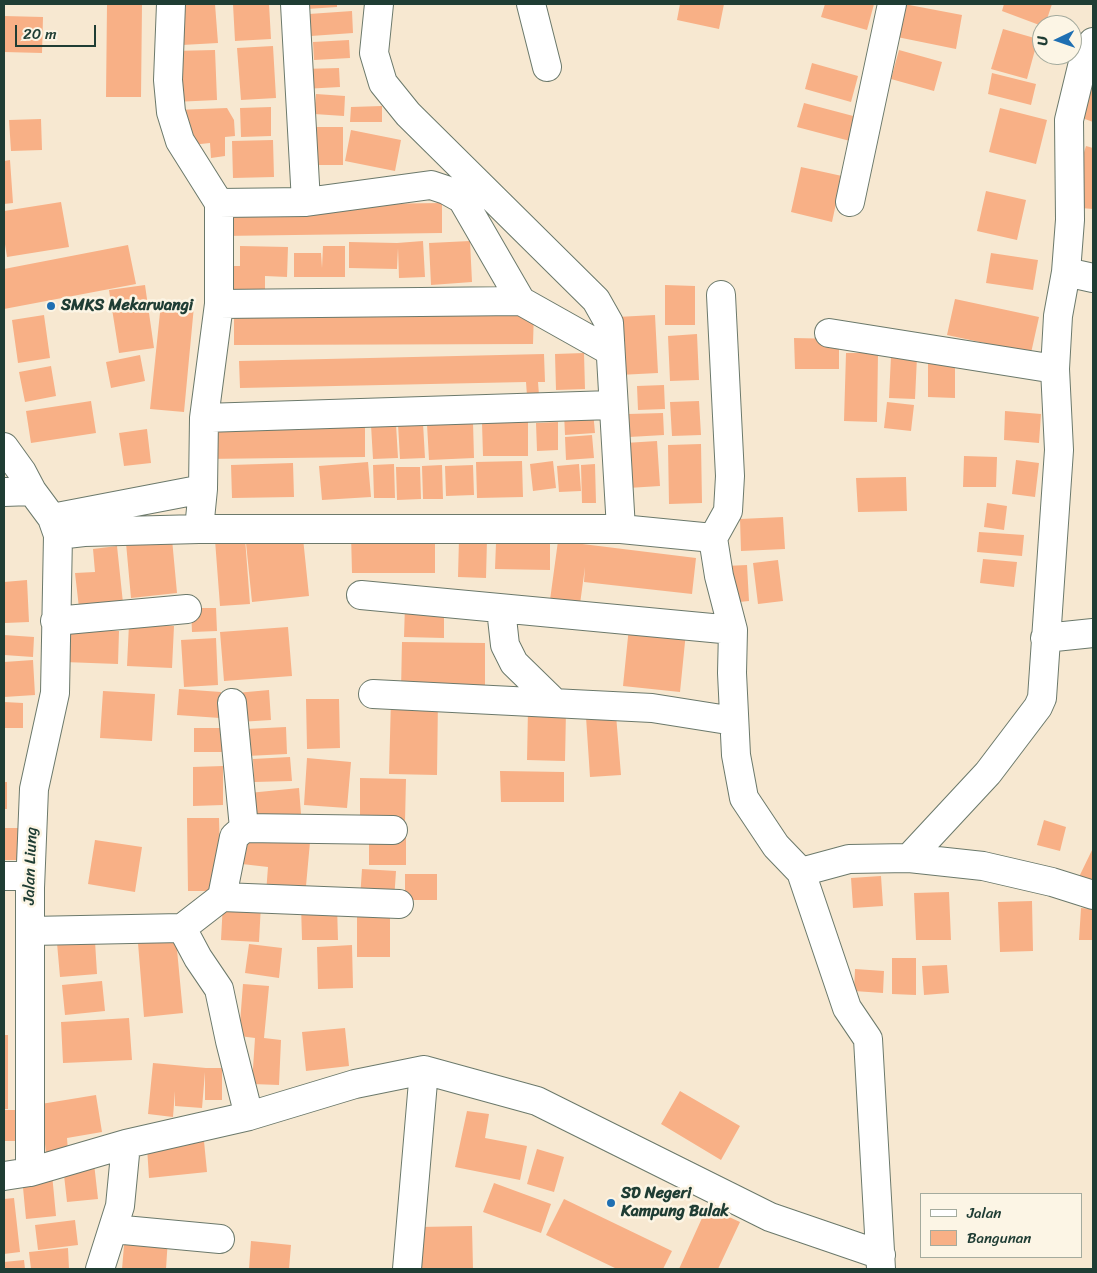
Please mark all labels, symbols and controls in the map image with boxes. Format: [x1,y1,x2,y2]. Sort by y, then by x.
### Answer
scale bar [18,15,99,47]
north arrow [1032,15,1082,65]
text: 20 m [23,21,57,47]
text: U [1030,35,1055,46]
place label: SMKS Mekarwangi [61,296,193,316]
marker: SMKS Mekarwangi [45,300,57,312]
street label: Jalan Liung [20,827,42,905]
place label: SD Negeri Kampung Bulak [621,1184,729,1222]
legend [920,1193,1082,1258]
marker: SD Negeri Kampung Bulak [605,1197,617,1209]
text: Jalan [967,1200,1001,1226]
text: Bangunan [967,1225,1031,1251]

